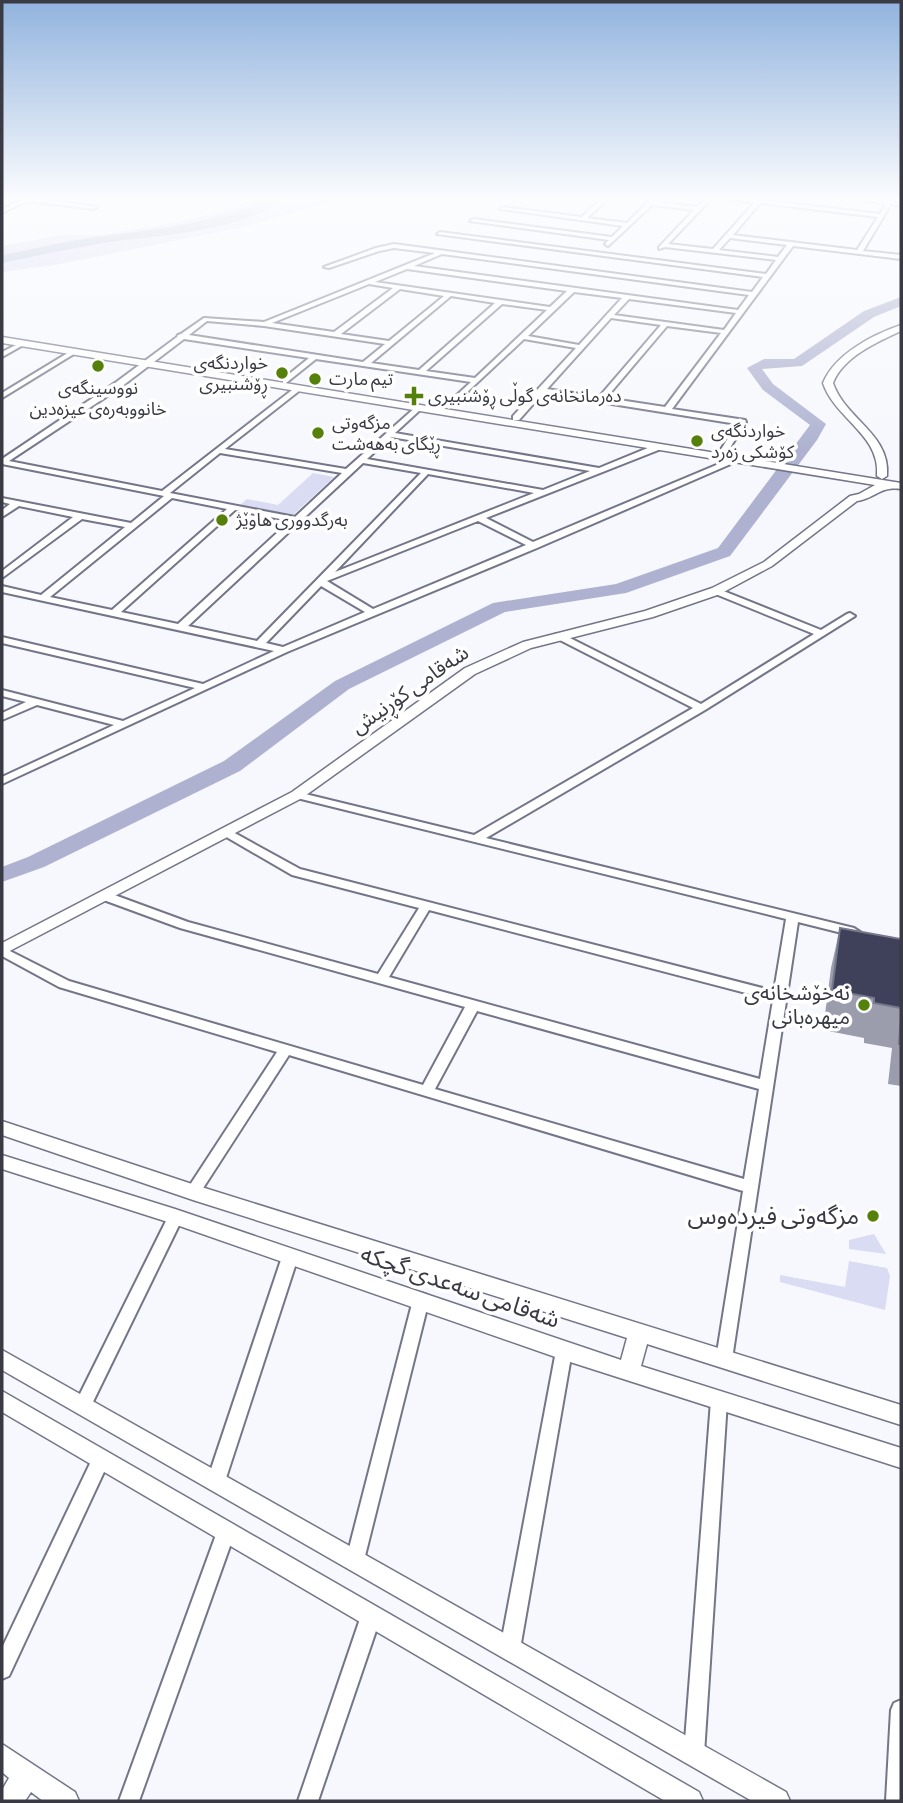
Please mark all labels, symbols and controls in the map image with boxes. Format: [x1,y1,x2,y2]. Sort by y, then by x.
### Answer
place label: خواردنگەی ڕۆشنبیری [194,353,268,398]
marker: نووسینگەی خانووبەرەی عیزەدین [90,358,106,374]
marker: خواردنگەی ڕۆشنبیری [274,365,290,381]
place label: تیم مارت [329,369,393,392]
marker: تیم مارت [307,371,323,387]
place label: نووسینگەی خانووبەرەی عیزەدین [29,378,167,420]
place label: دەرمانخانەی گوڵی ڕۆشنبیری [428,382,621,410]
marker: دەرمانخانەی گوڵی ڕۆشنبیری [406,388,422,404]
place label: مزگەوتی ڕێگای بەھەشت [332,413,441,458]
place label: خواردنگەی کۆشکی زەرد [711,421,795,463]
marker: مزگەوتی ڕێگای بەھەشت [310,425,326,441]
marker: خواردنگەی کۆشکی زەرد [689,433,705,449]
place label: بەرگدووری هاوێژ [235,510,348,531]
marker: بەرگدووری هاوێژ [214,512,230,528]
street label: شەقامی کۆڕنیش [346,640,476,743]
place label: نەخۆشخانەی میهرەبانی [744,981,850,1030]
marker: نەخۆشخانەی میهرەبانی [856,997,872,1013]
place label: مزگەوتی فیردەوس [688,1202,859,1231]
marker: مزگەوتی فیردەوس [865,1208,881,1224]
street label: شەقامی سەعدی گچکە [357,1239,563,1335]

